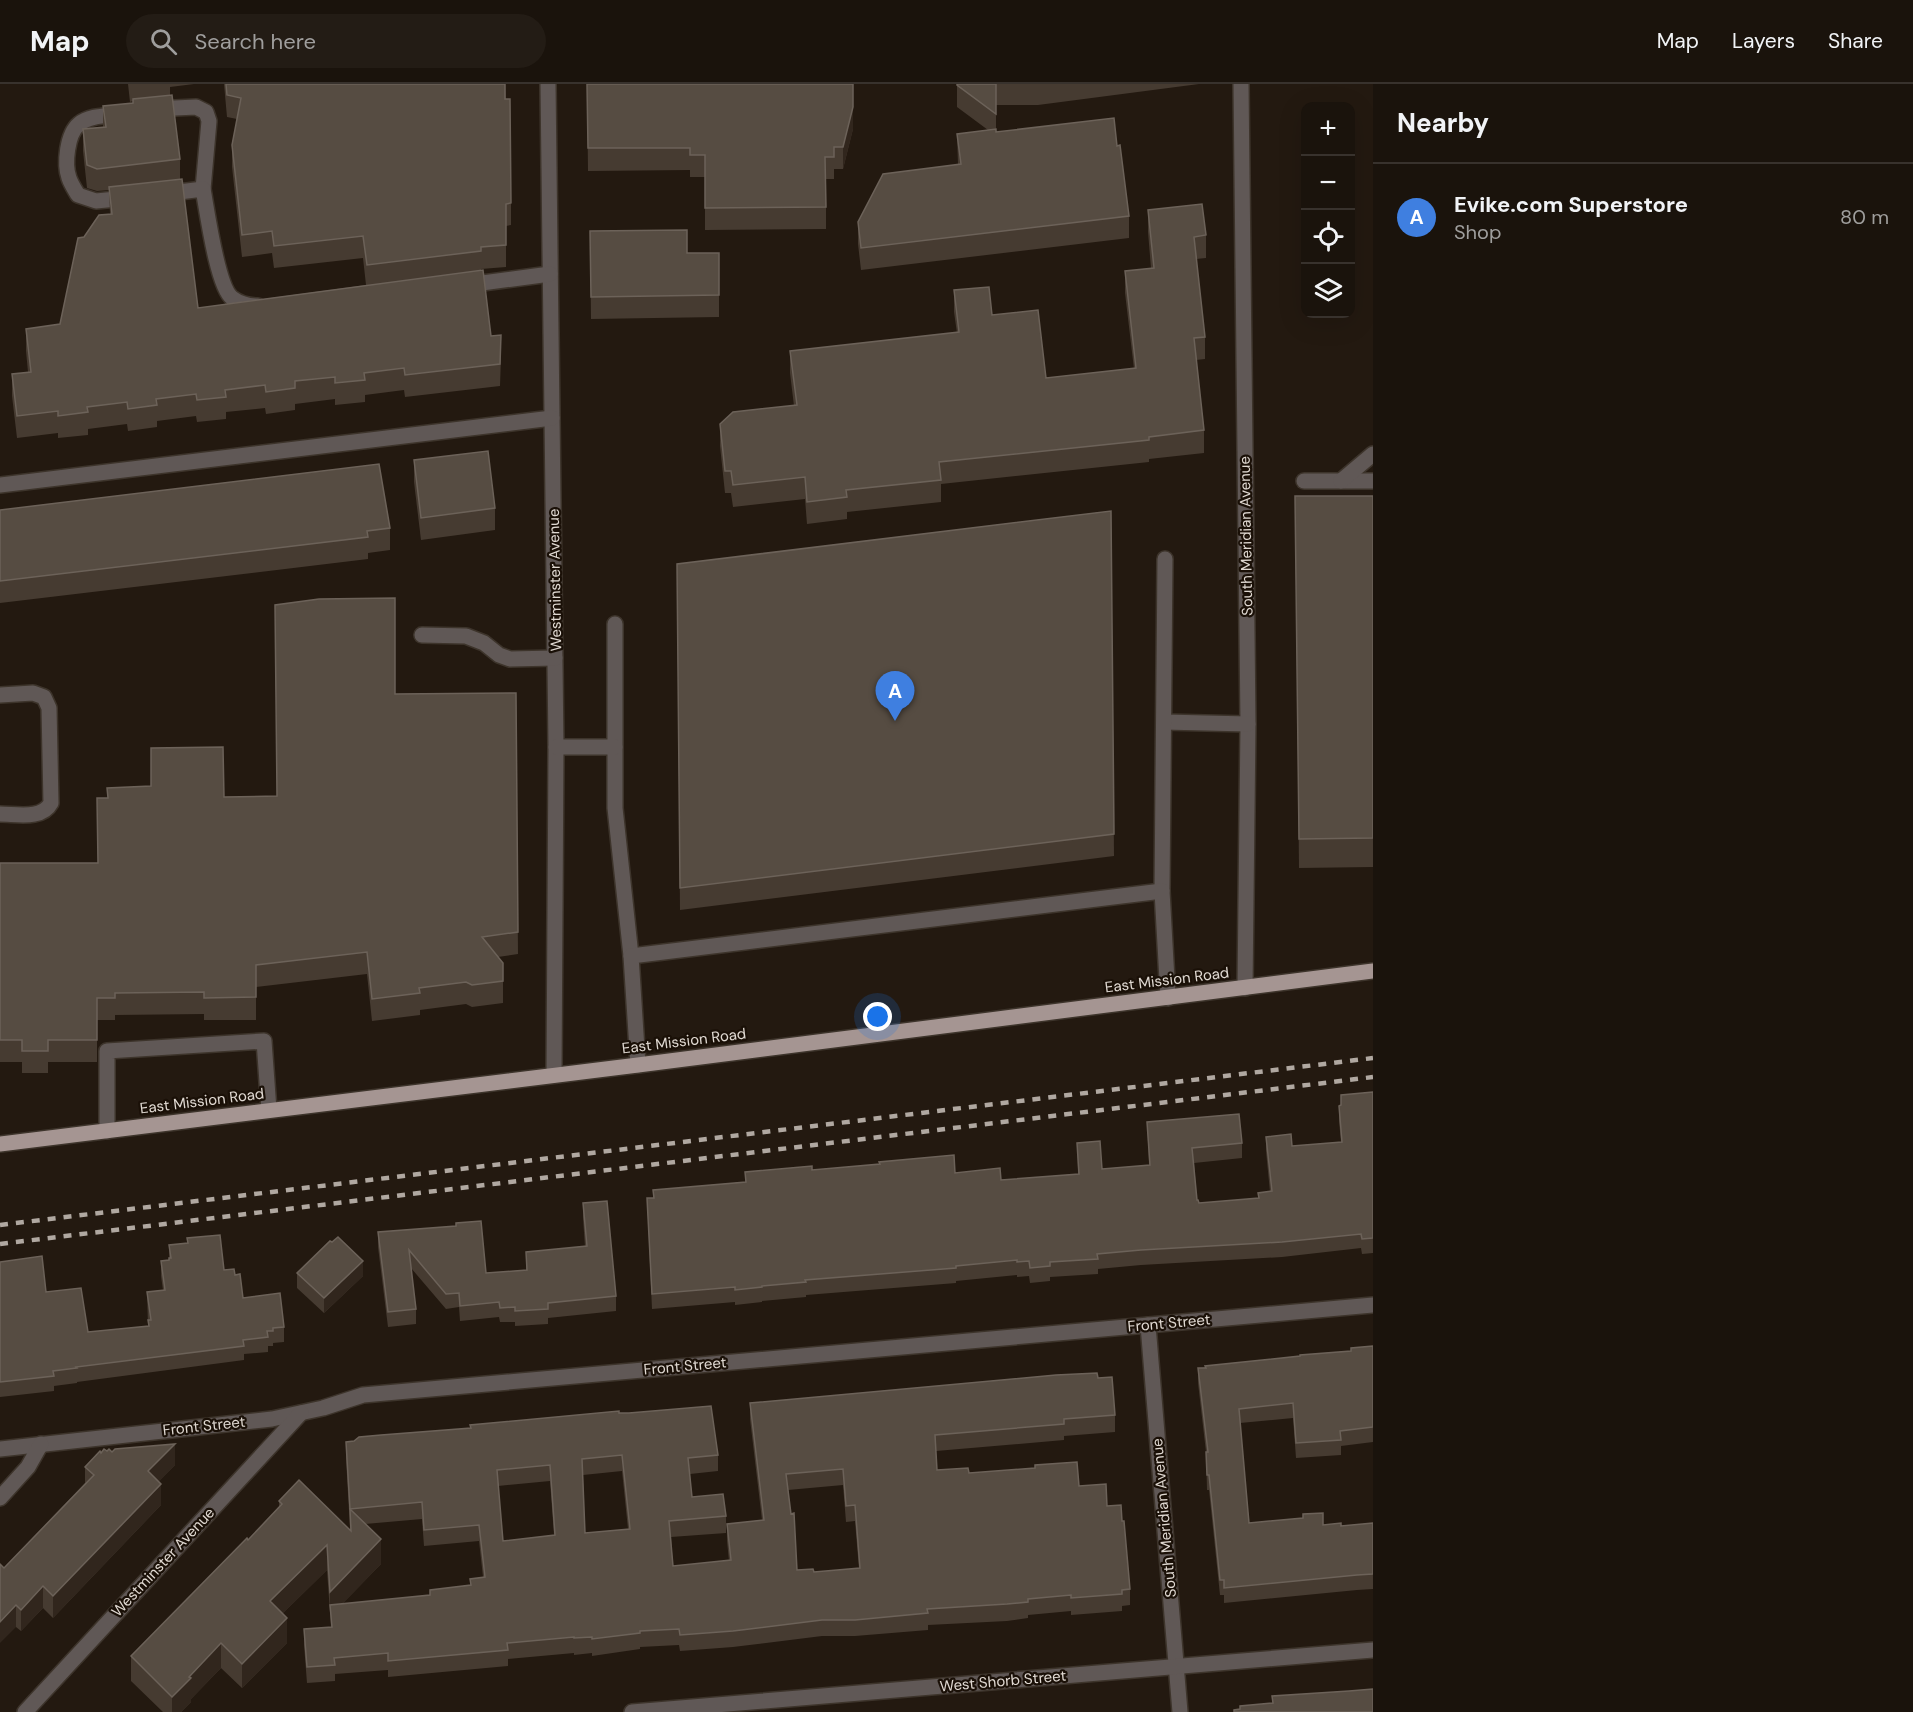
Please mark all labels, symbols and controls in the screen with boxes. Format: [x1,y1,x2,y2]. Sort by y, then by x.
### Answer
search box [126,14,546,68]
text: Map [30,23,90,60]
icon: search [147,25,180,58]
text: Search here [195,27,316,56]
text: Map [1657,27,1699,55]
text: Layers [1732,27,1795,55]
text: Share [1828,27,1883,55]
map controls [1301,102,1355,318]
button: + [1301,102,1355,156]
text: Nearby [1397,106,1489,140]
button: − [1301,156,1355,210]
text: Evike.com Superstore [1454,190,1688,219]
text: A [1409,204,1424,230]
text: 80 m [1840,204,1889,230]
button: locate [1301,210,1355,264]
text: Shop [1454,219,1501,245]
button: layers [1301,264,1355,318]
street label: South Meridian Avenue [1235,456,1257,616]
street label: Westminster Avenue [544,508,566,652]
pin: A [876,672,914,721]
street label: East Mission Road [1104,962,1230,998]
your location [863,1002,892,1031]
street label: East Mission Road [621,1023,747,1059]
street label: East Mission Road [139,1083,265,1119]
street label: Front Street [1127,1309,1211,1337]
street label: Front Street [643,1352,727,1380]
street label: Front Street [162,1412,247,1440]
street label: South Meridian Avenue [1147,1438,1181,1598]
street label: Westminster Avenue [107,1503,219,1621]
street label: West Shorb Street [939,1665,1067,1696]

